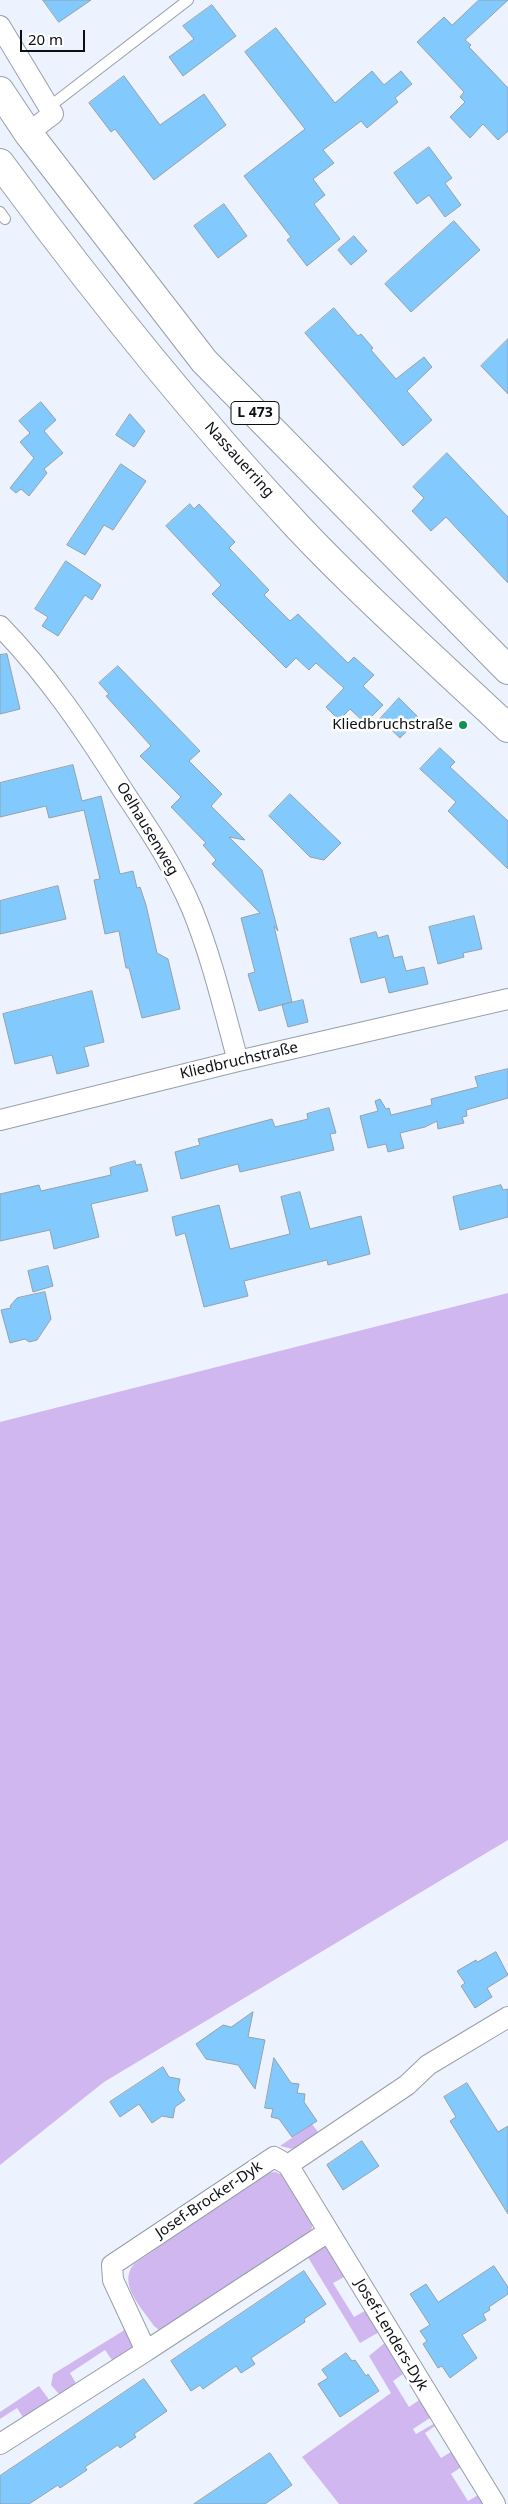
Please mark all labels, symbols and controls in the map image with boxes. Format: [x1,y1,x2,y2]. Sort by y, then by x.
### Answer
scale bar [22,20,88,52]
text: 20 m [28,29,63,49]
road number: L 473 [231,402,279,424]
street label: Nassauerring [200,419,278,501]
place label: Kliedbruchstraße [332,716,453,734]
marker: Kliedbruchstraße [457,719,469,731]
street label: Oelhausenweg [112,779,182,879]
street label: Kliedbruchstraße [178,1039,300,1083]
street label: Josef-Brocker-Dyk [152,2158,266,2242]
street label: Josef-Lenders-Dyk [351,2276,431,2394]

